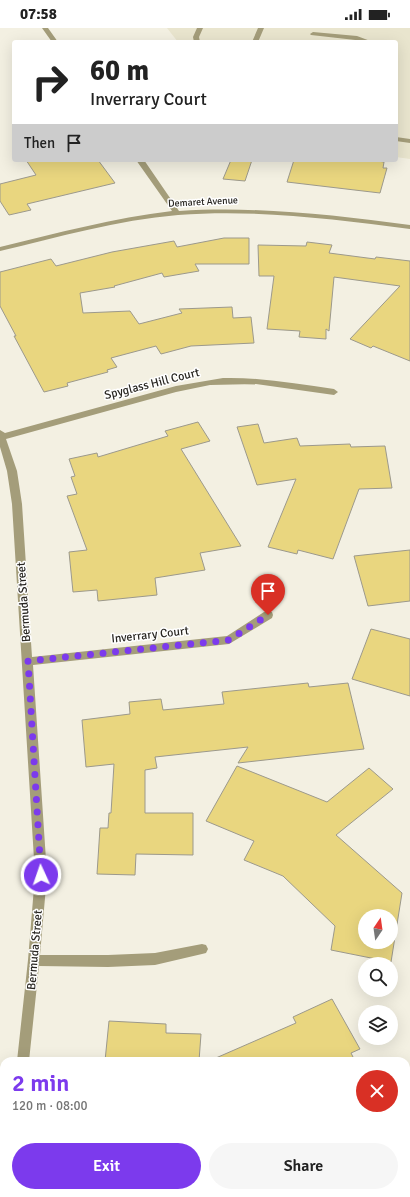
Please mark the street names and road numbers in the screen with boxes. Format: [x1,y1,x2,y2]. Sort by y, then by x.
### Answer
street label: Demaret Avenue [168,194,238,210]
street label: Spyglass Hill Court [103,365,201,403]
street label: Bermuda Street [14,561,34,643]
street label: Inverrary Court [111,623,189,647]
street label: Bermuda Street [24,909,46,991]

